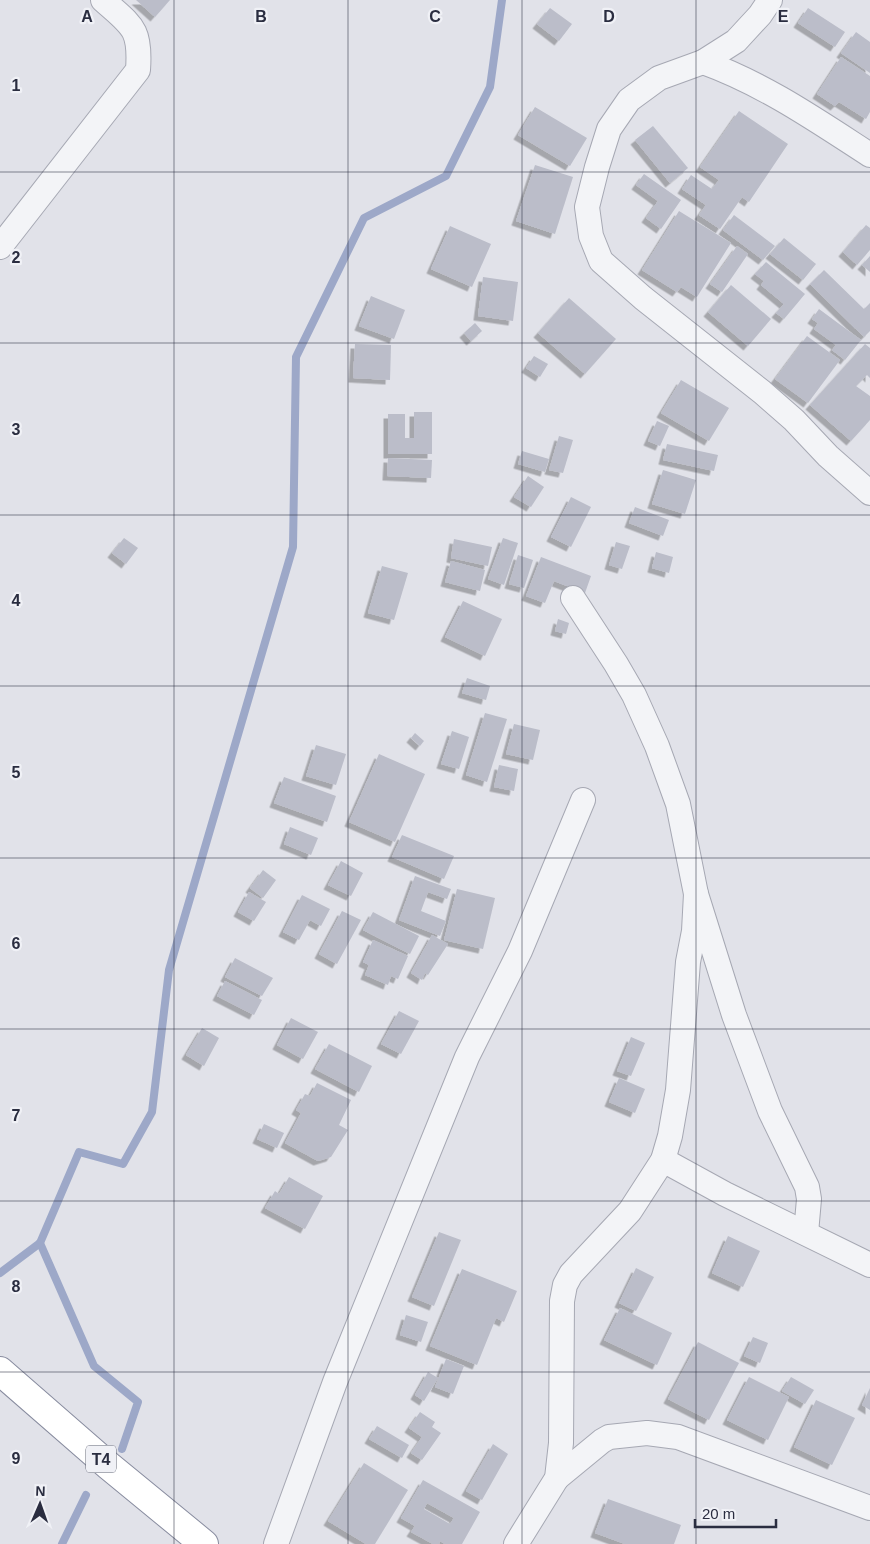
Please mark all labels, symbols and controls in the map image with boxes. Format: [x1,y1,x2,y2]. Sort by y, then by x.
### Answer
text: A [81,8,93,25]
text: B [255,8,267,25]
text: C [429,8,441,25]
text: D [603,8,615,25]
text: E [778,8,789,25]
text: 1 [12,77,21,94]
text: 2 [12,249,21,266]
text: 3 [12,421,21,438]
text: 4 [12,592,21,609]
text: 5 [12,764,21,781]
text: 6 [12,935,21,952]
text: 7 [12,1107,21,1124]
text: 8 [12,1278,21,1295]
road number: T4 [86,1446,116,1472]
text: 9 [12,1450,21,1467]
north arrow [15,1479,65,1529]
text: N [35,1483,46,1499]
scale bar [695,1496,776,1528]
text: 20 m [702,1505,735,1522]

